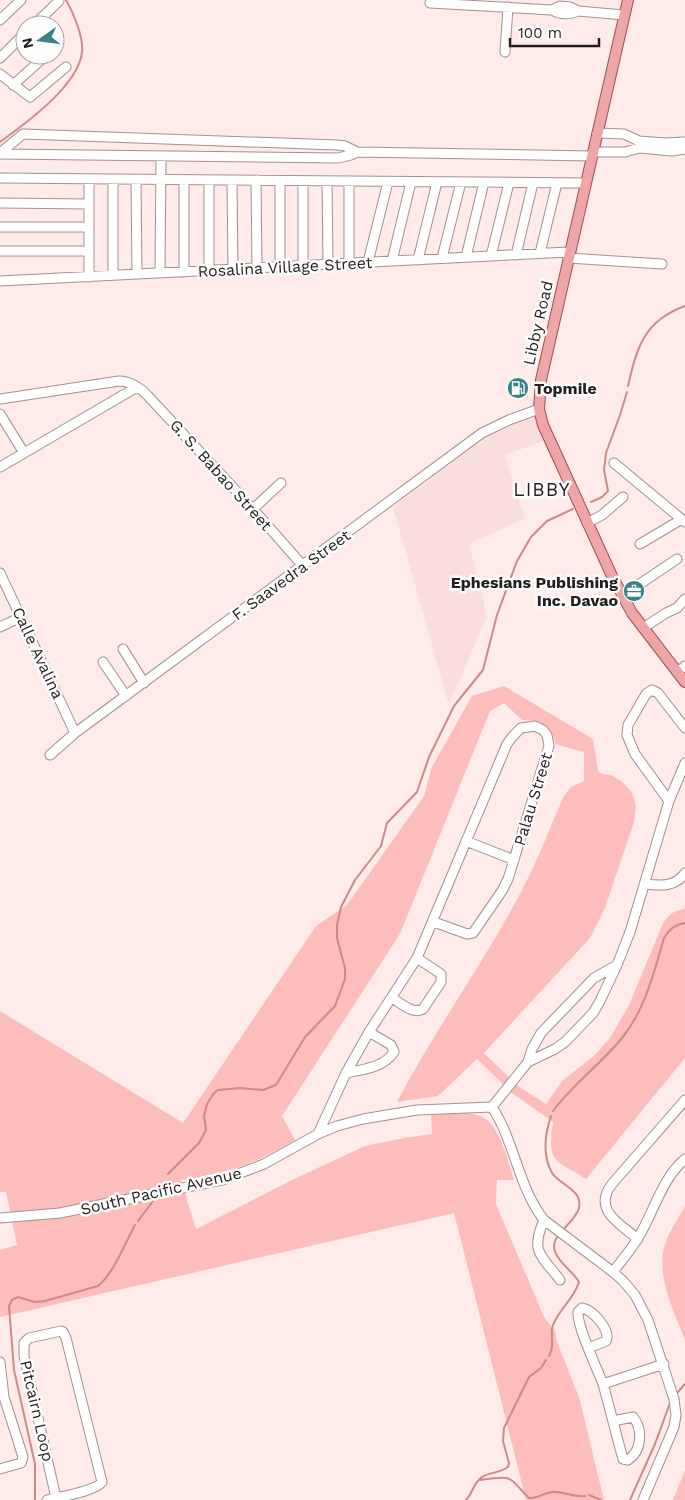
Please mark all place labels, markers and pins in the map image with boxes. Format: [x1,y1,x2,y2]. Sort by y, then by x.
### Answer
fuel station icon: Topmile [506,376,530,400]
place label: Topmile [534,379,597,398]
place label: Ephesians Publishing Inc. Davao [451,573,618,610]
office icon: Ephesians Publishing Inc. Davao [622,579,646,603]

